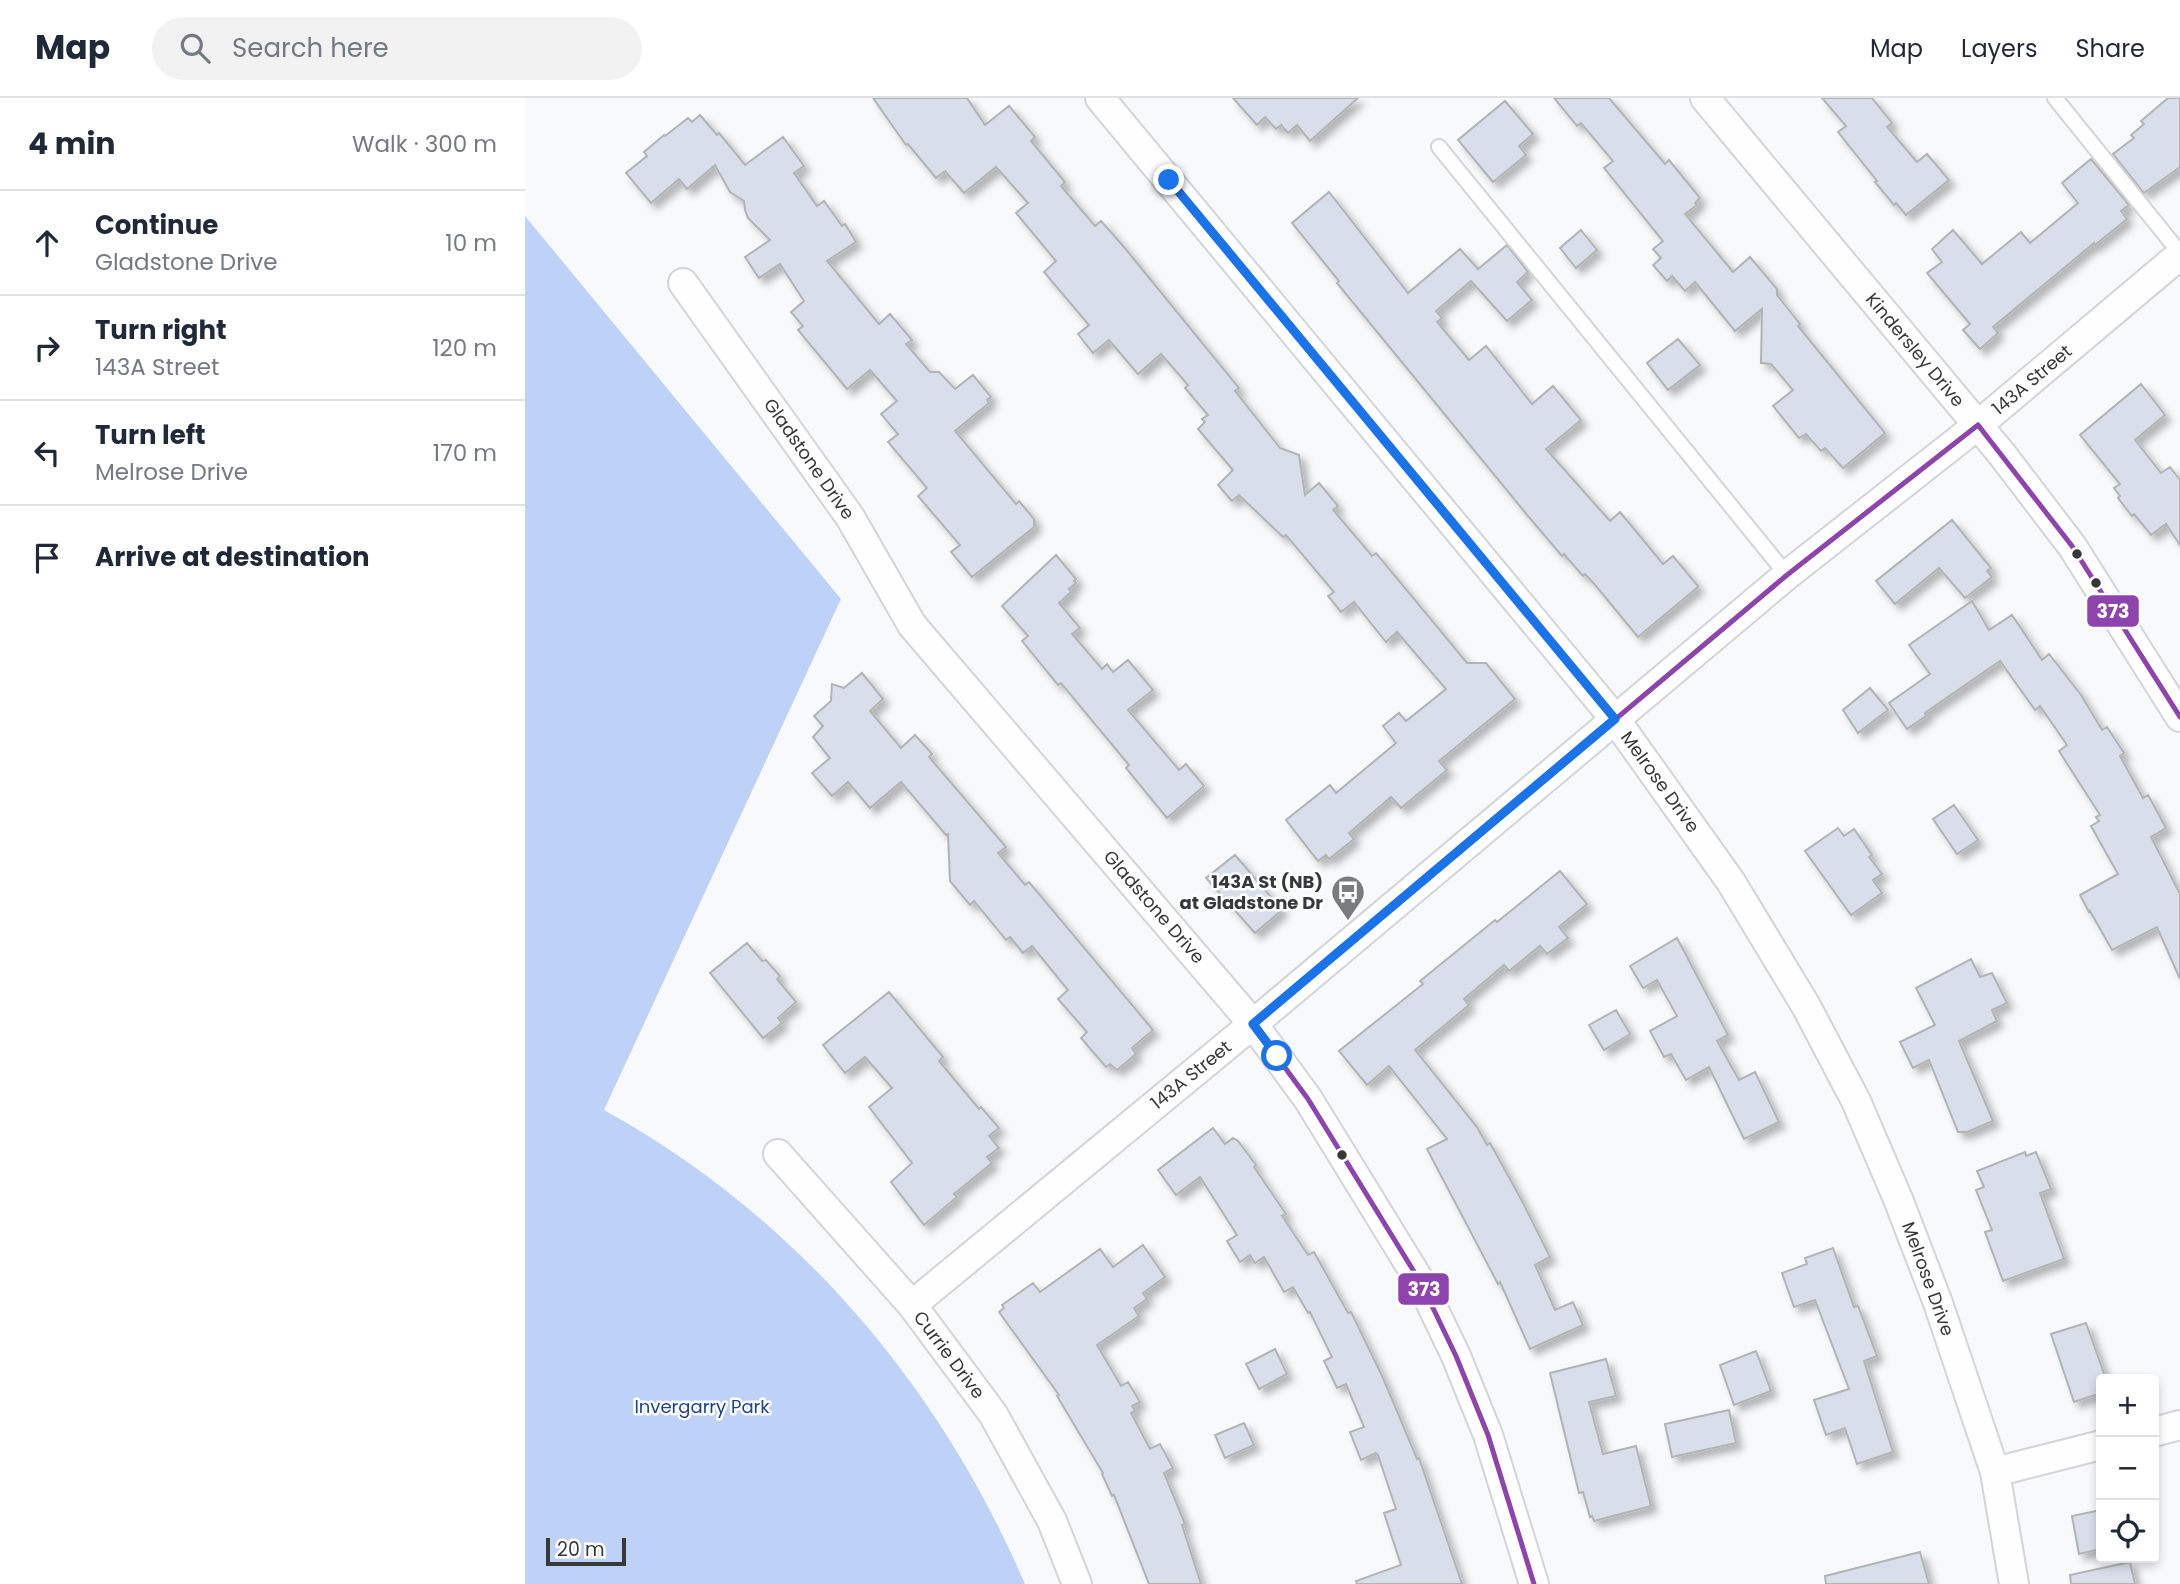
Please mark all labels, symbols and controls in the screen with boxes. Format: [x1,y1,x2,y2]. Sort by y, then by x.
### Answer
search box [152,17,642,80]
text: Map [35,24,110,71]
icon: search [176,29,214,67]
text: Search here [232,30,389,66]
text: Map [1870,32,1923,65]
text: Layers [1961,32,2037,65]
text: Share [2075,32,2145,65]
text: 4 min [28,122,116,165]
text: Walk · 300 m [352,128,497,160]
route end [1153,164,1184,195]
text: Continue [95,207,218,243]
icon: ahead [28,224,66,262]
text: 10 m [445,227,497,259]
text: Gladstone Drive [95,246,278,278]
street label: Kindersley Drive [1860,287,1971,412]
text: Turn right [95,312,227,348]
icon: right [28,329,66,367]
text: 120 m [432,332,497,364]
street label: 143A Street [1986,339,2077,420]
text: 143A Street [95,351,219,383]
street label: Gladstone Drive [758,393,861,524]
text: Turn left [95,417,206,453]
icon: left [28,434,66,472]
text: 170 m [433,437,497,469]
text: Melrose Drive [95,456,248,488]
icon: arrive [28,539,66,577]
text: Arrive at destination [95,539,370,575]
unlabelled marker [2070,547,2084,561]
unlabelled marker [2089,576,2103,590]
line badge: 373 [2086,594,2140,628]
text: 373 [2096,598,2130,625]
street label: Melrose Drive [1615,726,1706,838]
street label: Gladstone Drive [1098,845,1211,969]
place label: 143A St (NB) at Gladstone Dr [1180,869,1323,915]
bus stop icon: 143A St (NB) at Gladstone Dr [1329,873,1367,922]
street label: 143A Street [1145,1034,1236,1115]
route start [1261,1040,1292,1071]
unlabelled marker [1335,1148,1349,1162]
street label: Melrose Drive [1896,1218,1961,1339]
line badge: 373 [1397,1272,1450,1306]
text: 373 [1407,1276,1441,1303]
street label: Currie Drive [908,1305,991,1404]
map controls [2096,1374,2159,1563]
button: + [2096,1374,2159,1437]
park label: Invergarry Park [634,1394,770,1419]
button: − [2096,1437,2159,1500]
button: locate [2096,1500,2159,1563]
scale bar [546,1535,627,1567]
text: 20 m [557,1536,605,1563]

